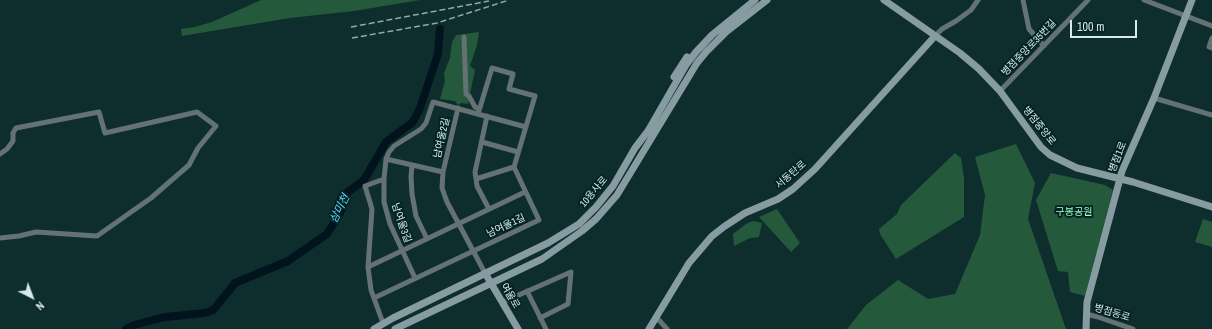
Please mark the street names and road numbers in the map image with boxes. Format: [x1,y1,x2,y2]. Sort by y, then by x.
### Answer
street label: 병점중앙로35번길 [999,17,1059,79]
street label: 병점중앙로 [1020,104,1058,148]
street label: 남여울2길 [432,117,452,159]
street label: 병점1로 [1106,140,1130,174]
street label: 서동탄로 [773,158,809,192]
street label: 10용사로 [578,174,610,210]
street label: 남여울3길 [389,201,413,245]
street label: 남여울1길 [485,212,527,240]
street label: 여울로 [498,281,522,311]
street label: 병점동로 [1093,302,1131,324]

